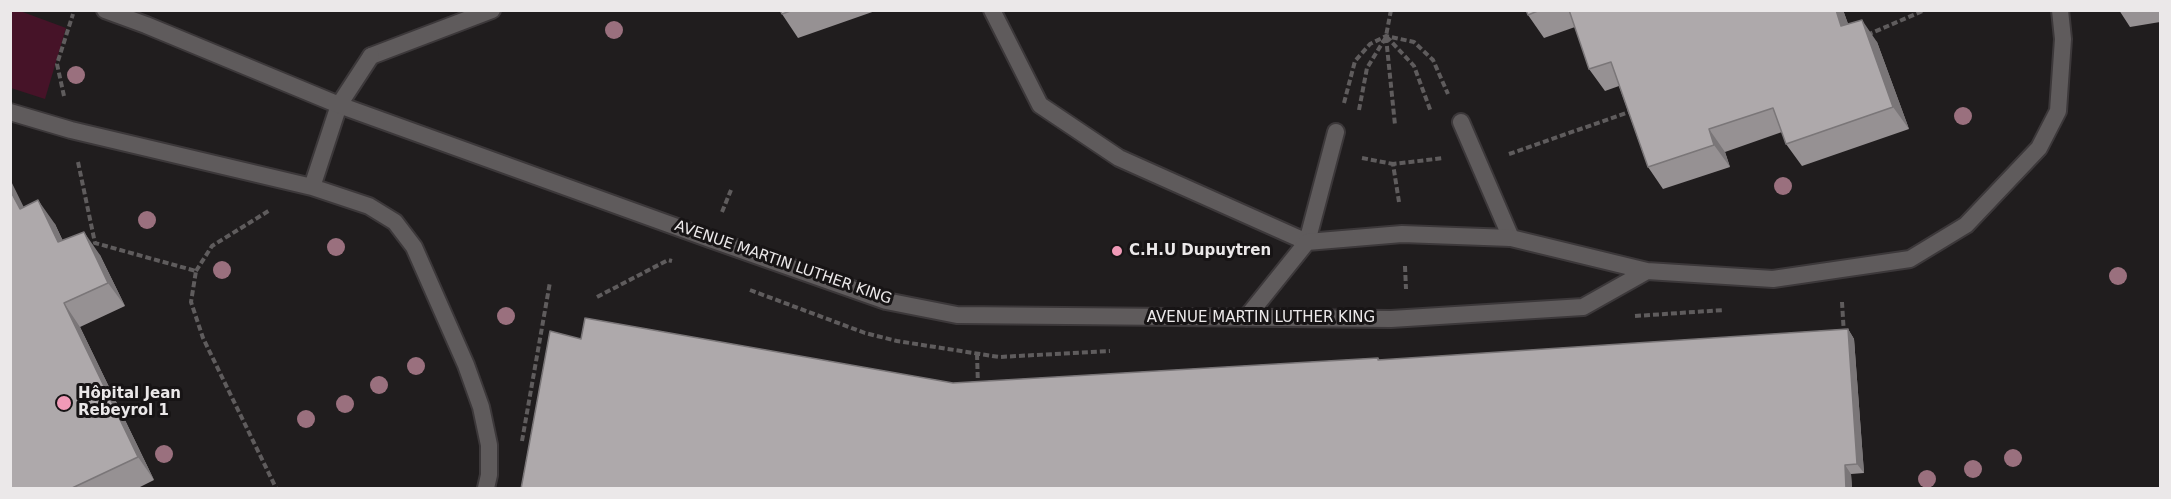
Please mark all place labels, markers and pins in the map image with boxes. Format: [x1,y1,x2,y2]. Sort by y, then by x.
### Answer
place label: C.H.U Dupuytren [1129,242,1271,260]
marker: C.H.U Dupuytren [1110,244,1124,258]
place label: Hôpital Jean Rebeyrol 1 [78,385,181,420]
marker: Hôpital Jean Rebeyrol 1 [55,394,73,412]

